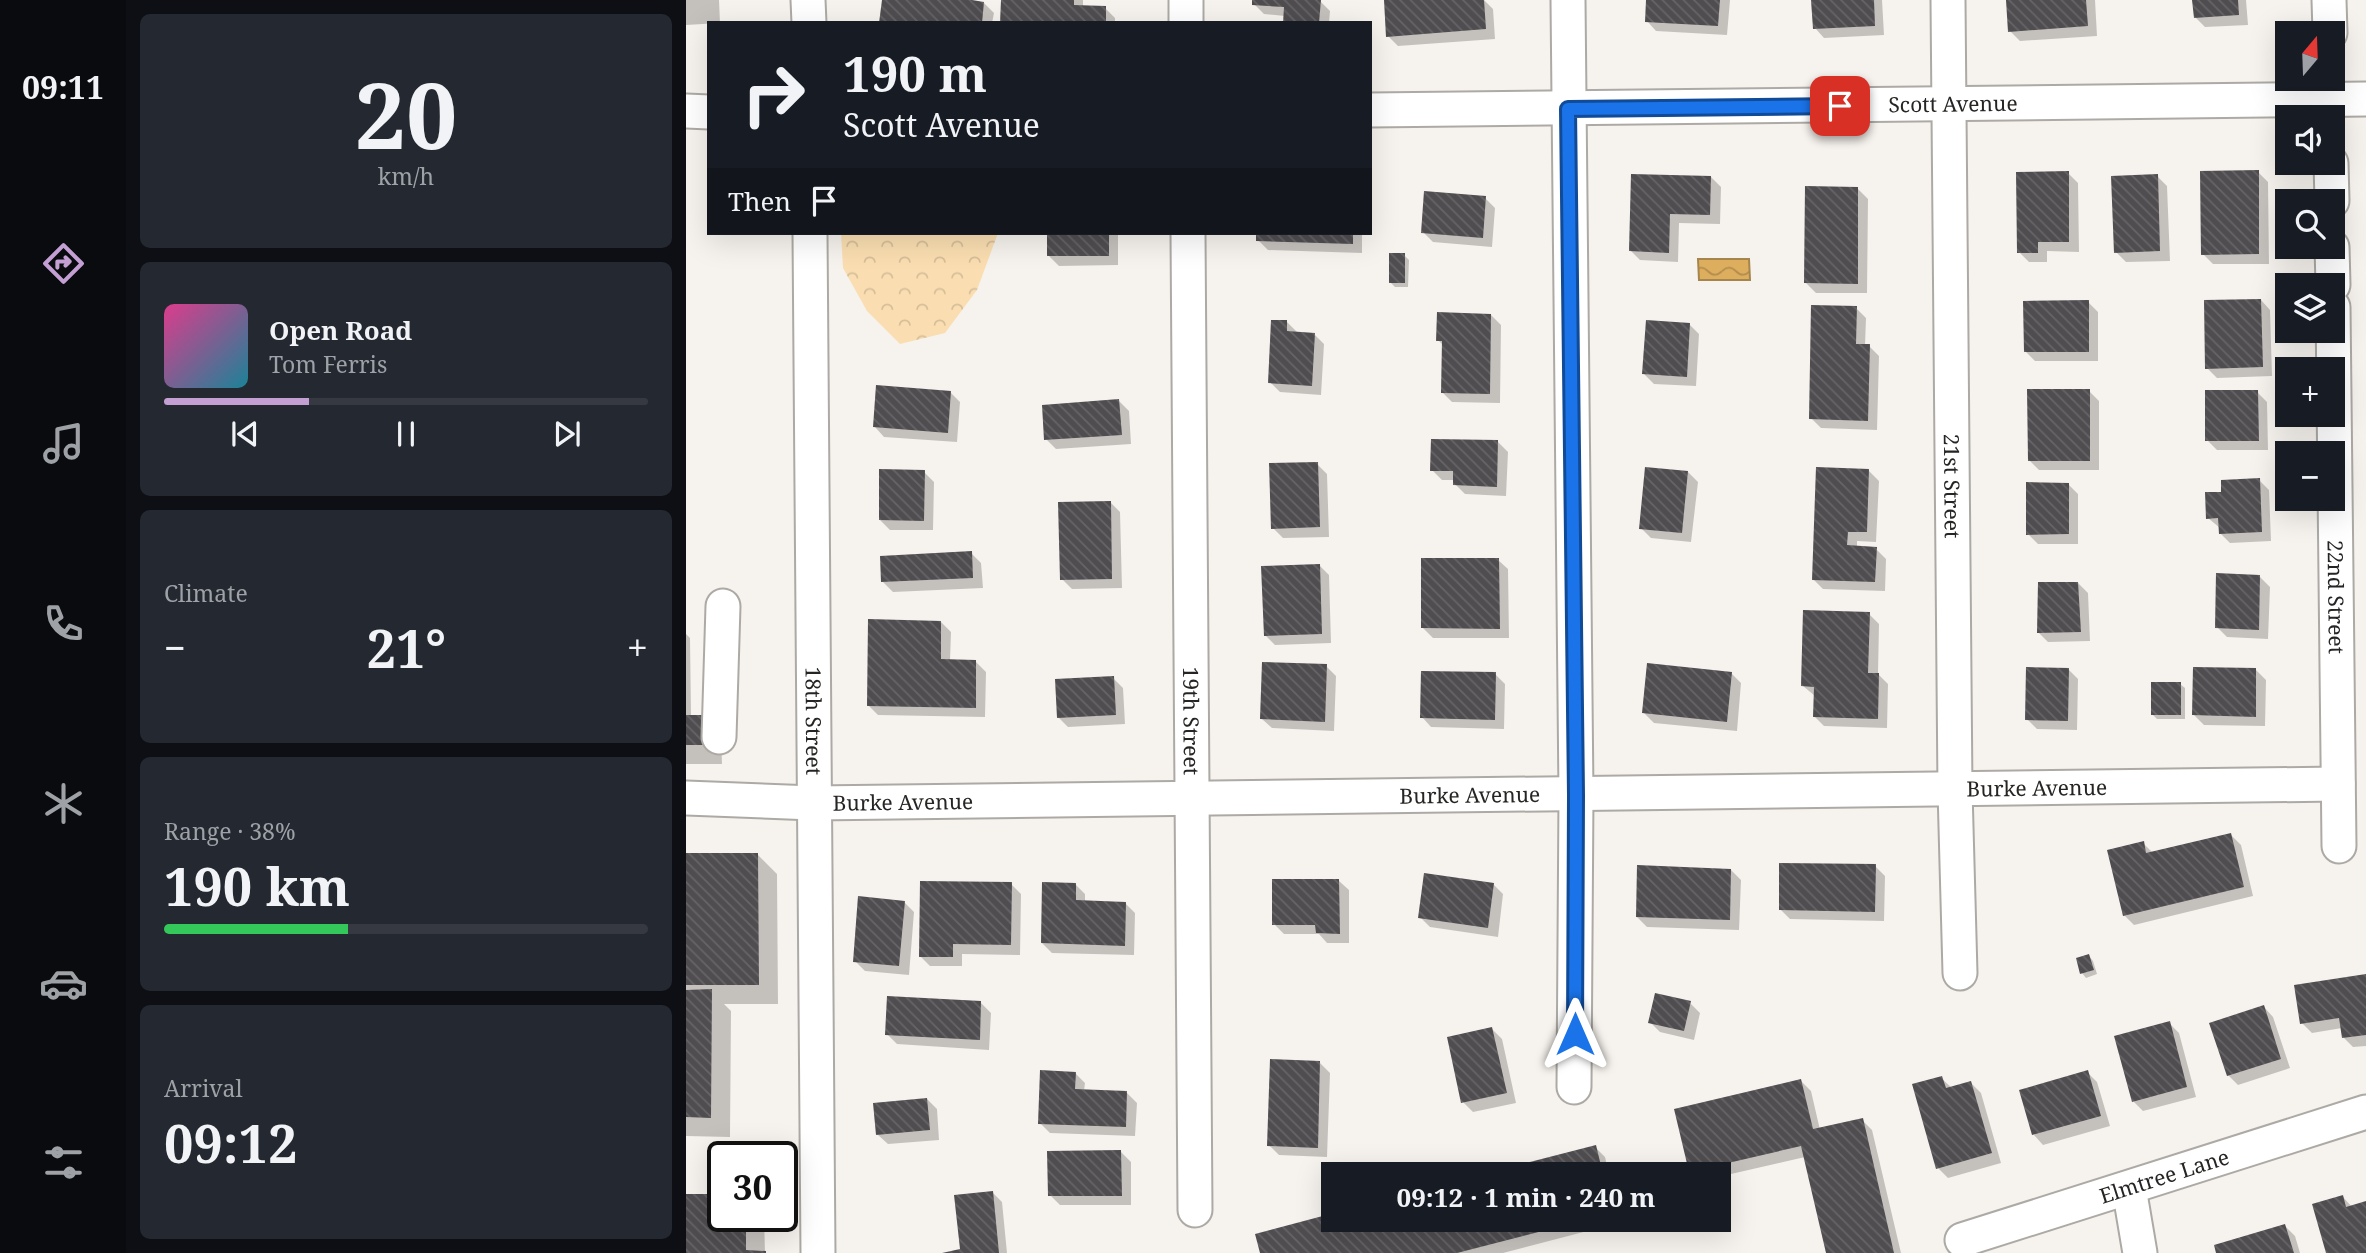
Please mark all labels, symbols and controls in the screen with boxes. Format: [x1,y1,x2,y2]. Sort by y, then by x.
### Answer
north arrow [2275,21,2345,91]
map controls [2275,21,2345,511]
text: 190 m [843,40,987,106]
icon: right [728,49,819,140]
text: 20 [355,52,457,176]
text: 09:11 [22,65,104,108]
pin [1810,76,1870,136]
icon: arrive [1821,87,1859,125]
street label: Scott Avenue [1888,89,2018,118]
text: Scott Avenue [843,103,1040,146]
button: sound [2275,105,2345,175]
text: km/h [378,160,434,192]
icon: arrive [805,182,843,220]
text: Then [728,183,791,219]
button: search [2275,189,2345,259]
icon: directions [39,239,88,288]
button: layers [2275,273,2345,343]
text: Open Road [269,312,412,348]
text: Tom Ferris [269,348,387,380]
button: + [2275,357,2345,427]
icon: previous [226,415,264,453]
icon: pause [387,415,425,453]
icon: next [548,415,586,453]
icon: music [39,419,88,468]
street label: 21st Street [1938,434,1967,538]
button: − [2275,441,2345,511]
street label: 22nd Street [2322,540,2351,654]
text: Climate [164,577,248,609]
icon: phone [39,599,88,648]
text: 21° [367,612,446,683]
text: − [164,621,186,673]
text: + [627,621,648,673]
street label: 18th Street [799,667,828,775]
street label: 19th Street [1177,667,1206,775]
street label: Burke Avenue [1966,773,2107,803]
icon: climate [39,779,88,828]
street label: Burke Avenue [1399,780,1540,810]
street label: Burke Avenue [832,787,973,817]
text: Range · 38% [164,815,296,847]
text: 190 km [164,850,350,921]
icon: car [39,959,88,1008]
position arrow [1538,997,1612,1071]
text: Arrival [164,1072,243,1104]
text: 09:12 [164,1107,297,1178]
icon: filters [39,1138,88,1187]
speed limit sign: 30 [707,1141,798,1232]
street label: Elmtree Lane [2096,1142,2232,1210]
text: 09:12 · 1 min · 240 m [1396,1179,1656,1215]

